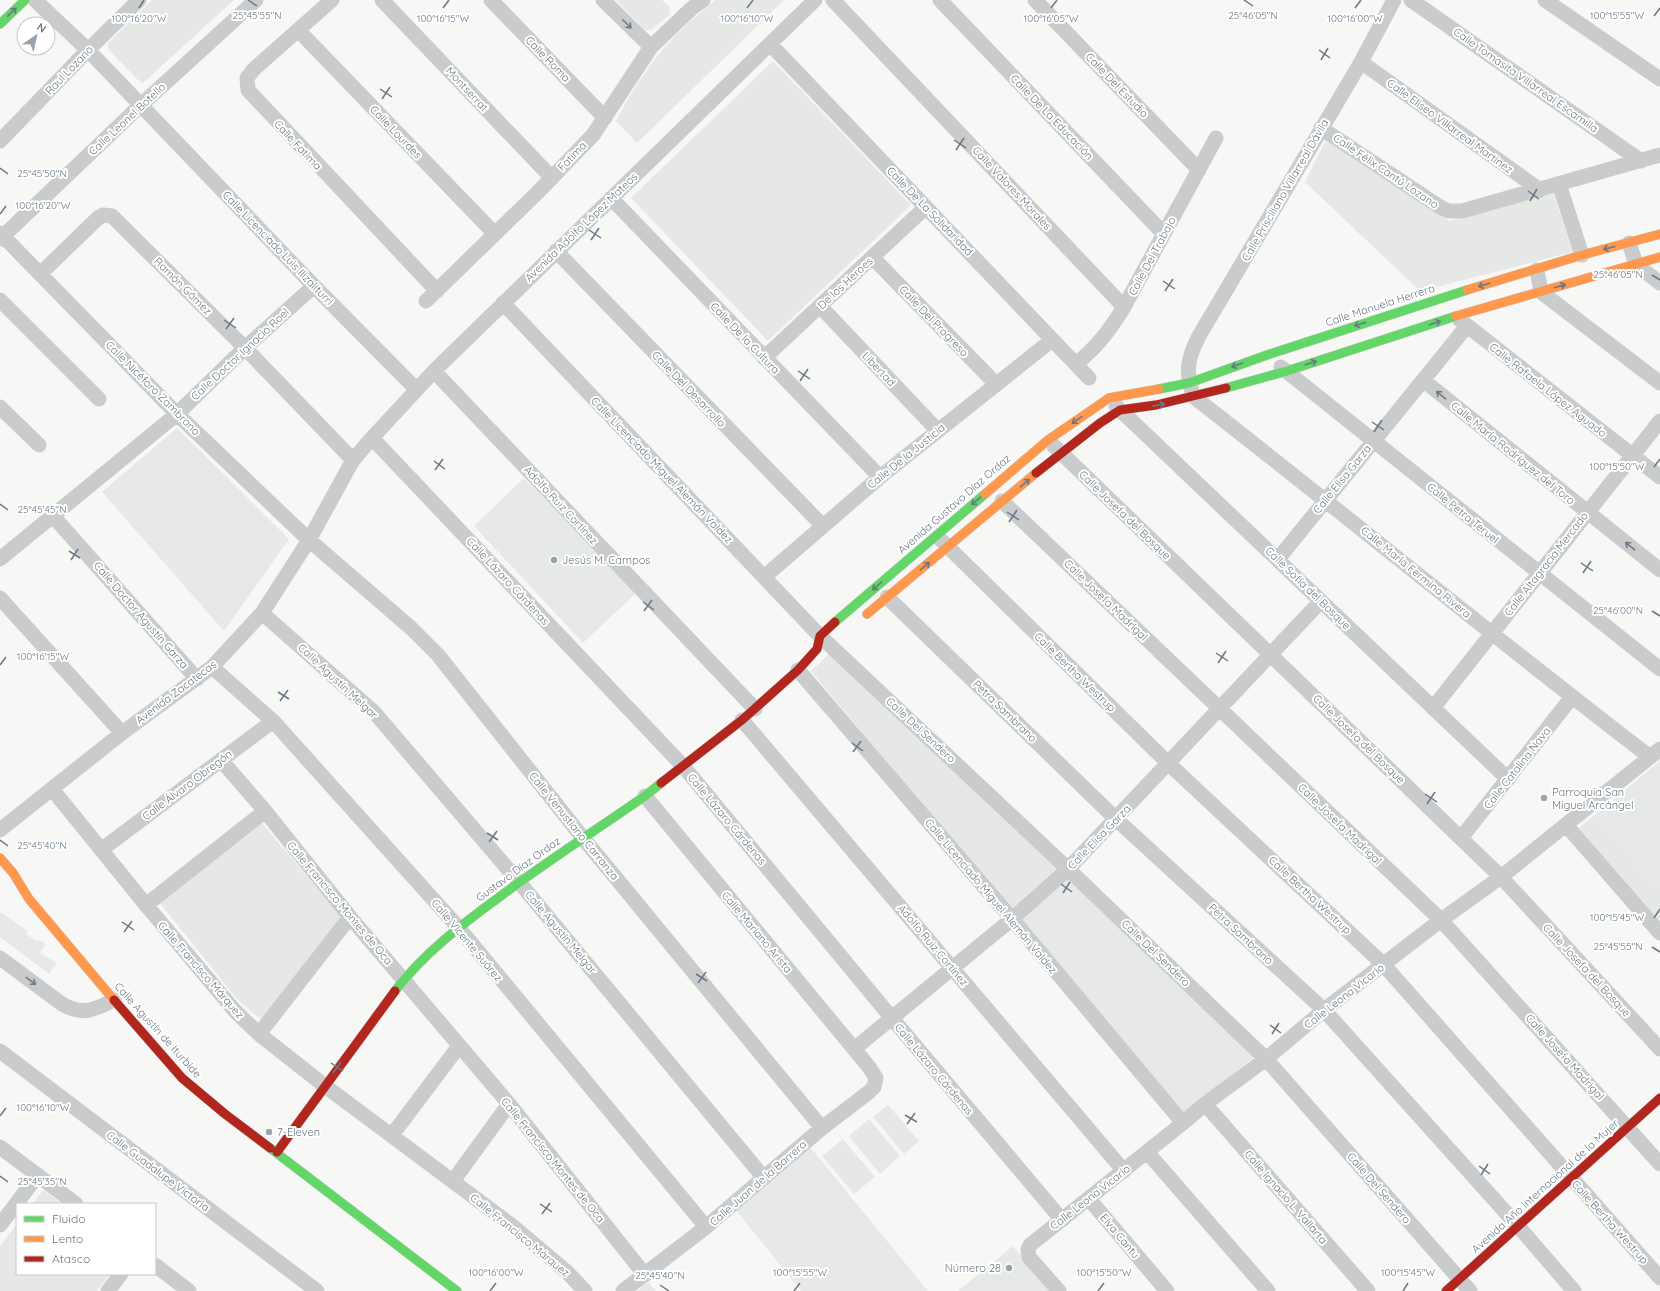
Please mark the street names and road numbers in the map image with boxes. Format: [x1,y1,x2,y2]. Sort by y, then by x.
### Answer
street label: Calle Tomasita Villarreal Escamilla [1451,24,1601,136]
street label: Calle Roma [523,33,573,85]
street label: Raul Lozano [42,42,96,98]
street label: Calle Del Estudio [1083,50,1152,121]
street label: Montserrat [443,64,491,115]
street label: Calle De La Educación [1008,71,1096,163]
street label: Calle Eliseo Villarreal Martinez [1384,76,1516,176]
street label: Calle Leonel Botello [86,80,169,158]
street label: Calle Lourdes [367,102,425,162]
street label: Calle Prisciliano Villarreal Dávila [1238,116,1332,264]
street label: Calle Fatima [271,117,325,173]
street label: Calle Félix Cantú Lozano [1331,131,1442,212]
street label: Fatima [555,138,589,174]
street label: Calle Valores Morales [970,143,1054,233]
street label: Calle De La Solidaridad [884,164,976,258]
street label: Avenida Adolfo López Mateos [522,169,640,285]
street label: Calle Licenciado Luis Ilizaliturri [220,188,336,308]
street label: Calle Del Trabajo [1125,214,1179,298]
street label: Ramón Gámez [151,254,215,318]
street label: De los Heroes [814,254,876,312]
street label: Calle Manuela Herrera [1324,281,1436,329]
street label: Calle Del Progreso [896,282,972,360]
street label: Calle De la Cultura [707,299,783,377]
street label: Calle Doctor Ignacio Roel [188,305,292,403]
street label: Calle Nicéforo Zambrano [103,338,204,439]
street label: Calle Rafaela López Aguado [1487,340,1610,440]
street label: Calle Del Desarrollo [649,348,729,430]
street label: Libertad [859,349,899,389]
street label: Calle Licenciado Miguel Alemán Valdez [588,394,736,546]
street label: Calle María Rodríguez del Toro [1448,399,1578,508]
street label: Calle De la Justicia [864,420,948,492]
street label: Calle Elisa Garza [1310,442,1374,516]
street label: Avenida Gustavo Díaz Ordaz [895,451,1013,557]
street label: Adolfo Ruiz Cortínez [521,463,601,547]
street label: Calle Josefa del Bosque [1076,467,1174,563]
street label: Calle Petra Teruel [1424,480,1502,546]
street label: Calle Altagracia Mercado [1501,509,1591,619]
street label: Calle María Fermina Rivera [1358,523,1474,621]
street label: Calle Lázaro Cárdenas [464,534,552,628]
street label: Calle Sofía del Bosque [1262,544,1354,632]
street label: Calle Josefa Madrigal [1061,556,1151,644]
street label: Calle Doctor Agustín Garza [91,559,191,671]
street label: Calle Bertha Westrup [1031,629,1119,715]
street label: Calle Agustín Melgar [295,640,381,722]
street label: Avenida Zacatecas [133,657,219,727]
street label: Petra Sambrano [970,677,1040,745]
street label: Calle Josefa del Bosque [1310,691,1408,787]
street label: Calle Del Sendero [883,694,959,766]
street label: Calle Catalina Nava [1481,724,1553,812]
street label: Calle Álvaro Obregón [139,747,235,823]
street label: Calle Venustiano Carranza [526,769,622,883]
street label: Calle Lázaro Cárdenas [685,770,769,868]
street label: Calle Josefa Madrigal [1295,780,1385,868]
street label: Calle Elisa Garza [1065,802,1133,872]
street label: Calle Licenciado Miguel Alemán Valdez [922,816,1060,976]
street label: Gustavo Díaz Ordaz [473,834,563,904]
street label: Calle Francisco Montes de Oca [284,838,396,968]
street label: Calle Bertha Westrup [1266,853,1355,937]
street label: Calle Agustín Melgar [522,888,600,977]
street label: Calle Mariano Arista [719,888,795,976]
street label: Calle Vicente Suárez [428,896,506,984]
street label: Petra Sambrano [1206,900,1277,968]
street label: Adolfo Ruiz Cortínez [895,901,971,989]
street label: Calle Del Sendero [1119,917,1193,990]
street label: Calle Francisco Márquez [155,919,247,1021]
street label: Calle Josefa del Bosque [1540,920,1634,1020]
street label: Calle Leona Vicario [1301,960,1387,1032]
street label: Calle Agustín de Iturbide [111,979,205,1081]
street label: Calle Josefa Madrigal [1523,1011,1607,1103]
street label: Calle Lázaro Cárdenas [892,1020,976,1118]
street label: Calle Francisco Montes de Oca [498,1095,608,1225]
street label: Avenida Año Internacional de la Mujer [1468,1116,1622,1256]
street label: Calle Guadalupe Victoria [104,1128,212,1214]
street label: Calle Juan de la Barrera [707,1137,809,1229]
street label: Calle Ignacio L. Vallarta [1242,1147,1330,1247]
street label: Calle Del Sendero [1344,1149,1414,1227]
street label: Calle Leona Vicario [1047,1161,1133,1233]
street label: Calle Bertha Westrup [1569,1177,1652,1267]
street label: Calle Francisco Márquez [467,1191,573,1279]
street label: Elva Cantu [1097,1211,1143,1261]

